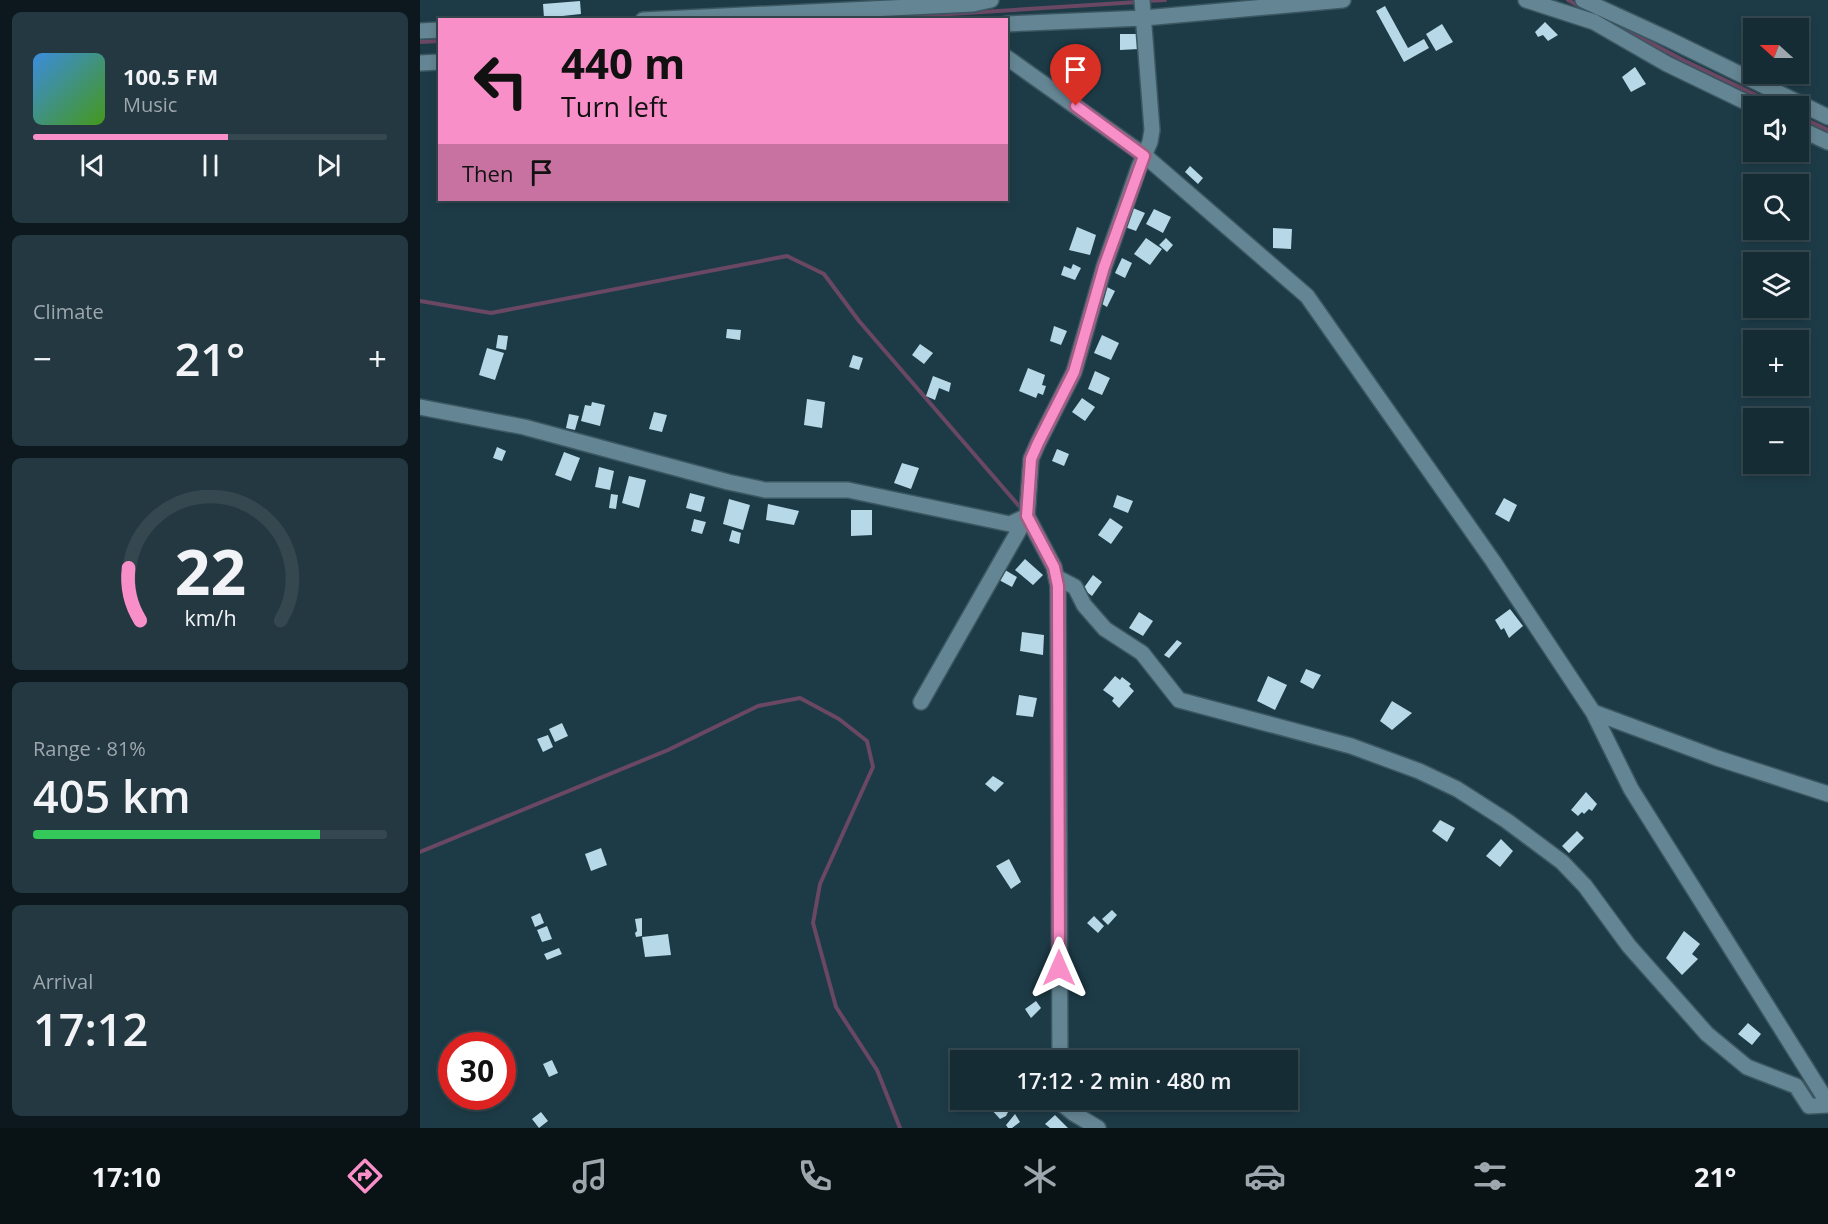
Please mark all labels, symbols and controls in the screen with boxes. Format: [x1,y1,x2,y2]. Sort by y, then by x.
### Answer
north arrow [1743,18,1809,84]
map controls [1743,18,1809,474]
text: 440 m [561,34,685,91]
icon: left [462,42,540,120]
pin [1050,44,1101,106]
icon: arrive [1059,53,1092,86]
text: 100.5 FM [123,61,218,91]
text: Turn left [561,88,668,125]
text: Music [123,91,177,118]
button: sound [1743,96,1809,162]
icon: previous [76,149,109,182]
icon: pause [194,149,227,182]
icon: next [312,149,345,182]
icon: arrive [525,156,558,189]
text: Then [462,158,513,188]
button: search [1743,174,1809,240]
button: layers [1743,252,1809,318]
text: Climate [33,298,104,325]
text: 21° [175,328,245,389]
button: + [1743,330,1809,396]
text: − [33,336,52,381]
text: + [368,336,387,381]
button: − [1743,408,1809,474]
text: 22 [174,528,246,613]
text: km/h [184,603,236,632]
text: Range · 81% [33,735,146,762]
text: 405 km [33,765,191,826]
position arrow [1027,936,1091,1000]
text: Arrival [33,968,93,995]
text: 17:12 [33,998,148,1059]
speed limit sign: 30 [438,1032,516,1110]
text: 17:12 · 2 min · 480 m [1016,1065,1232,1095]
icon: directions [344,1155,386,1197]
icon: music [569,1155,611,1197]
icon: phone [794,1155,836,1197]
icon: climate [1019,1155,1061,1197]
icon: car [1244,1155,1286,1197]
icon: filters [1469,1155,1511,1197]
text: 17:10 [92,1158,161,1195]
text: 21° [1694,1158,1736,1195]

